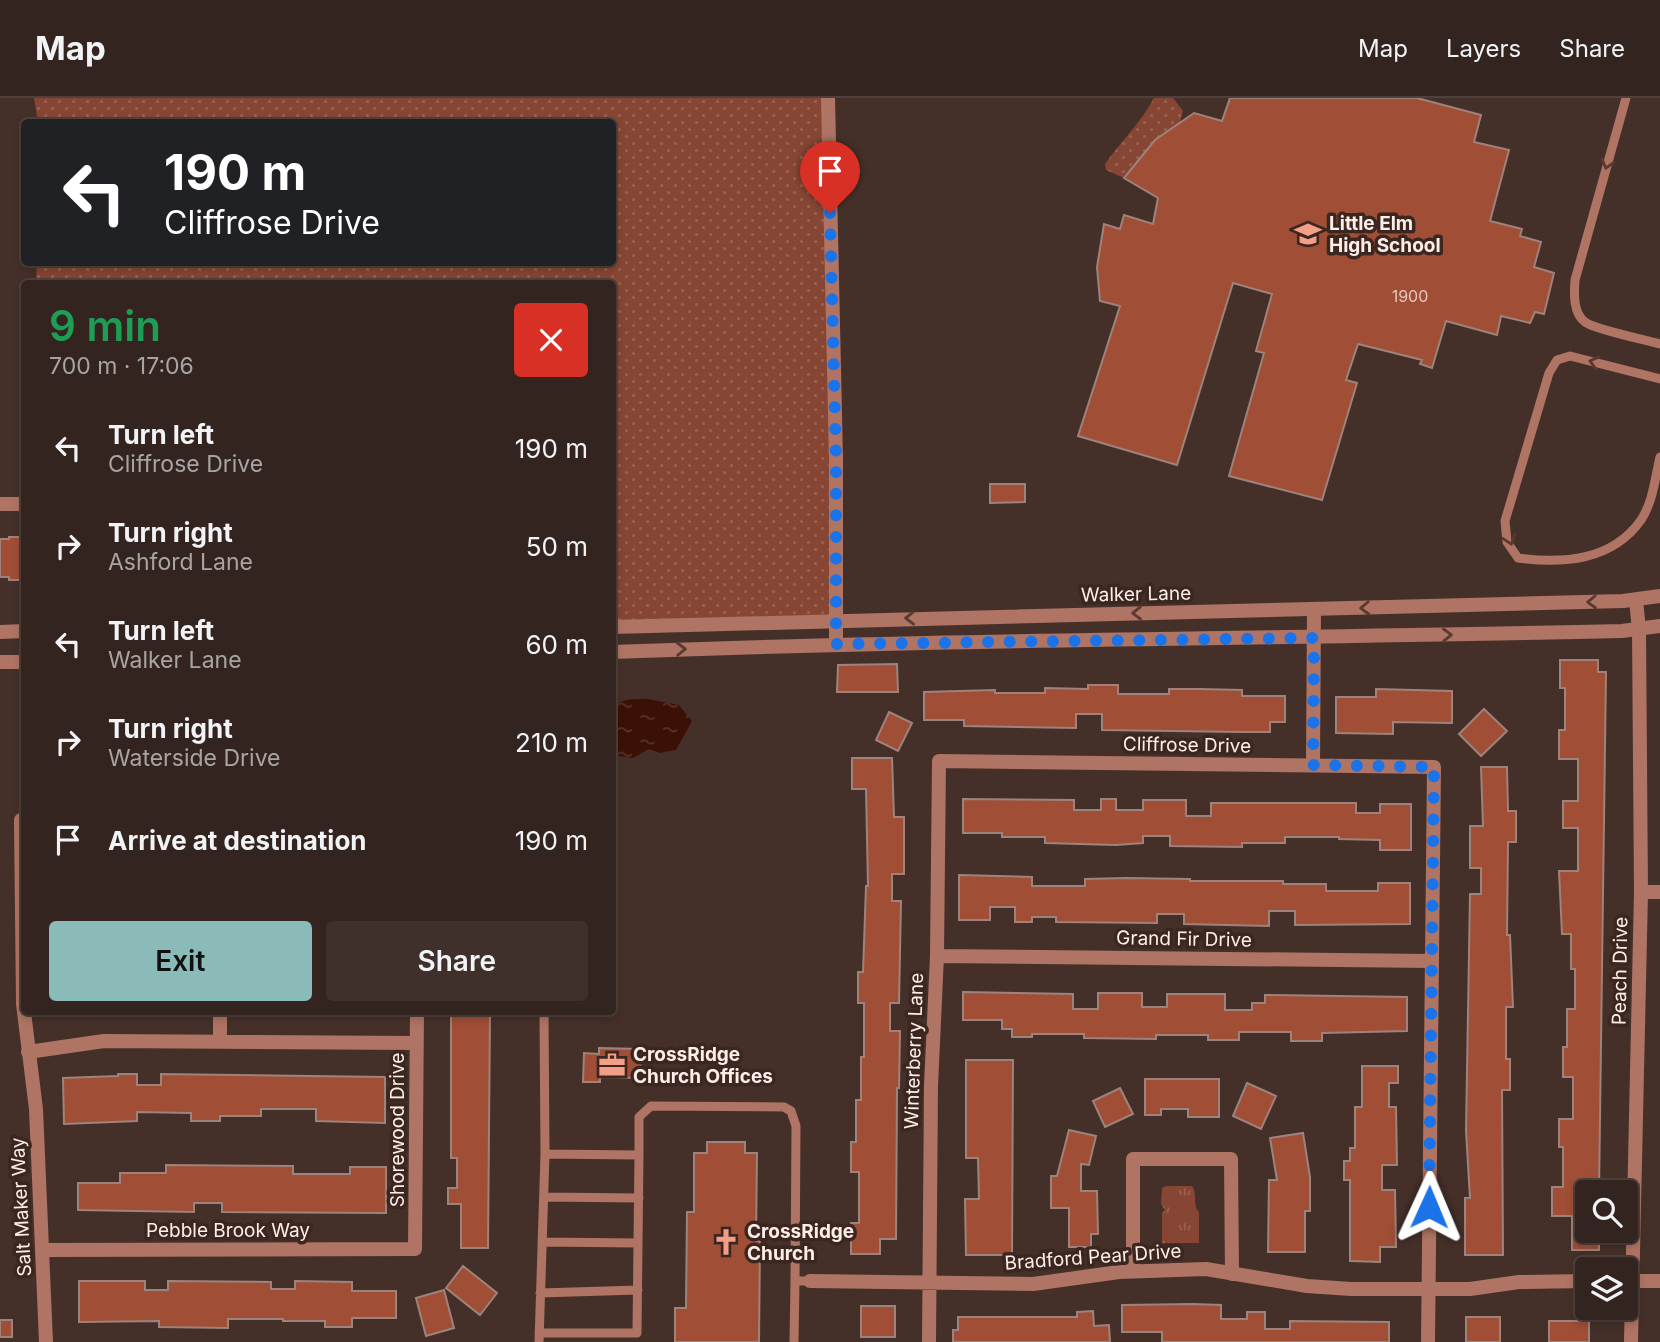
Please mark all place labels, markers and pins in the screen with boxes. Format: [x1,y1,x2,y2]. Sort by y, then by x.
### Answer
pin [800,141,860,213]
place label: Little Elm High School [1329,212,1441,257]
school or university icon: Little Elm High School [1293,219,1323,249]
place label: CrossRidge Church Offices [633,1043,773,1088]
office icon: CrossRidge Church Offices [597,1050,627,1080]
place label: CrossRidge Church [747,1220,854,1265]
church icon: CrossRidge Church [711,1227,741,1257]

